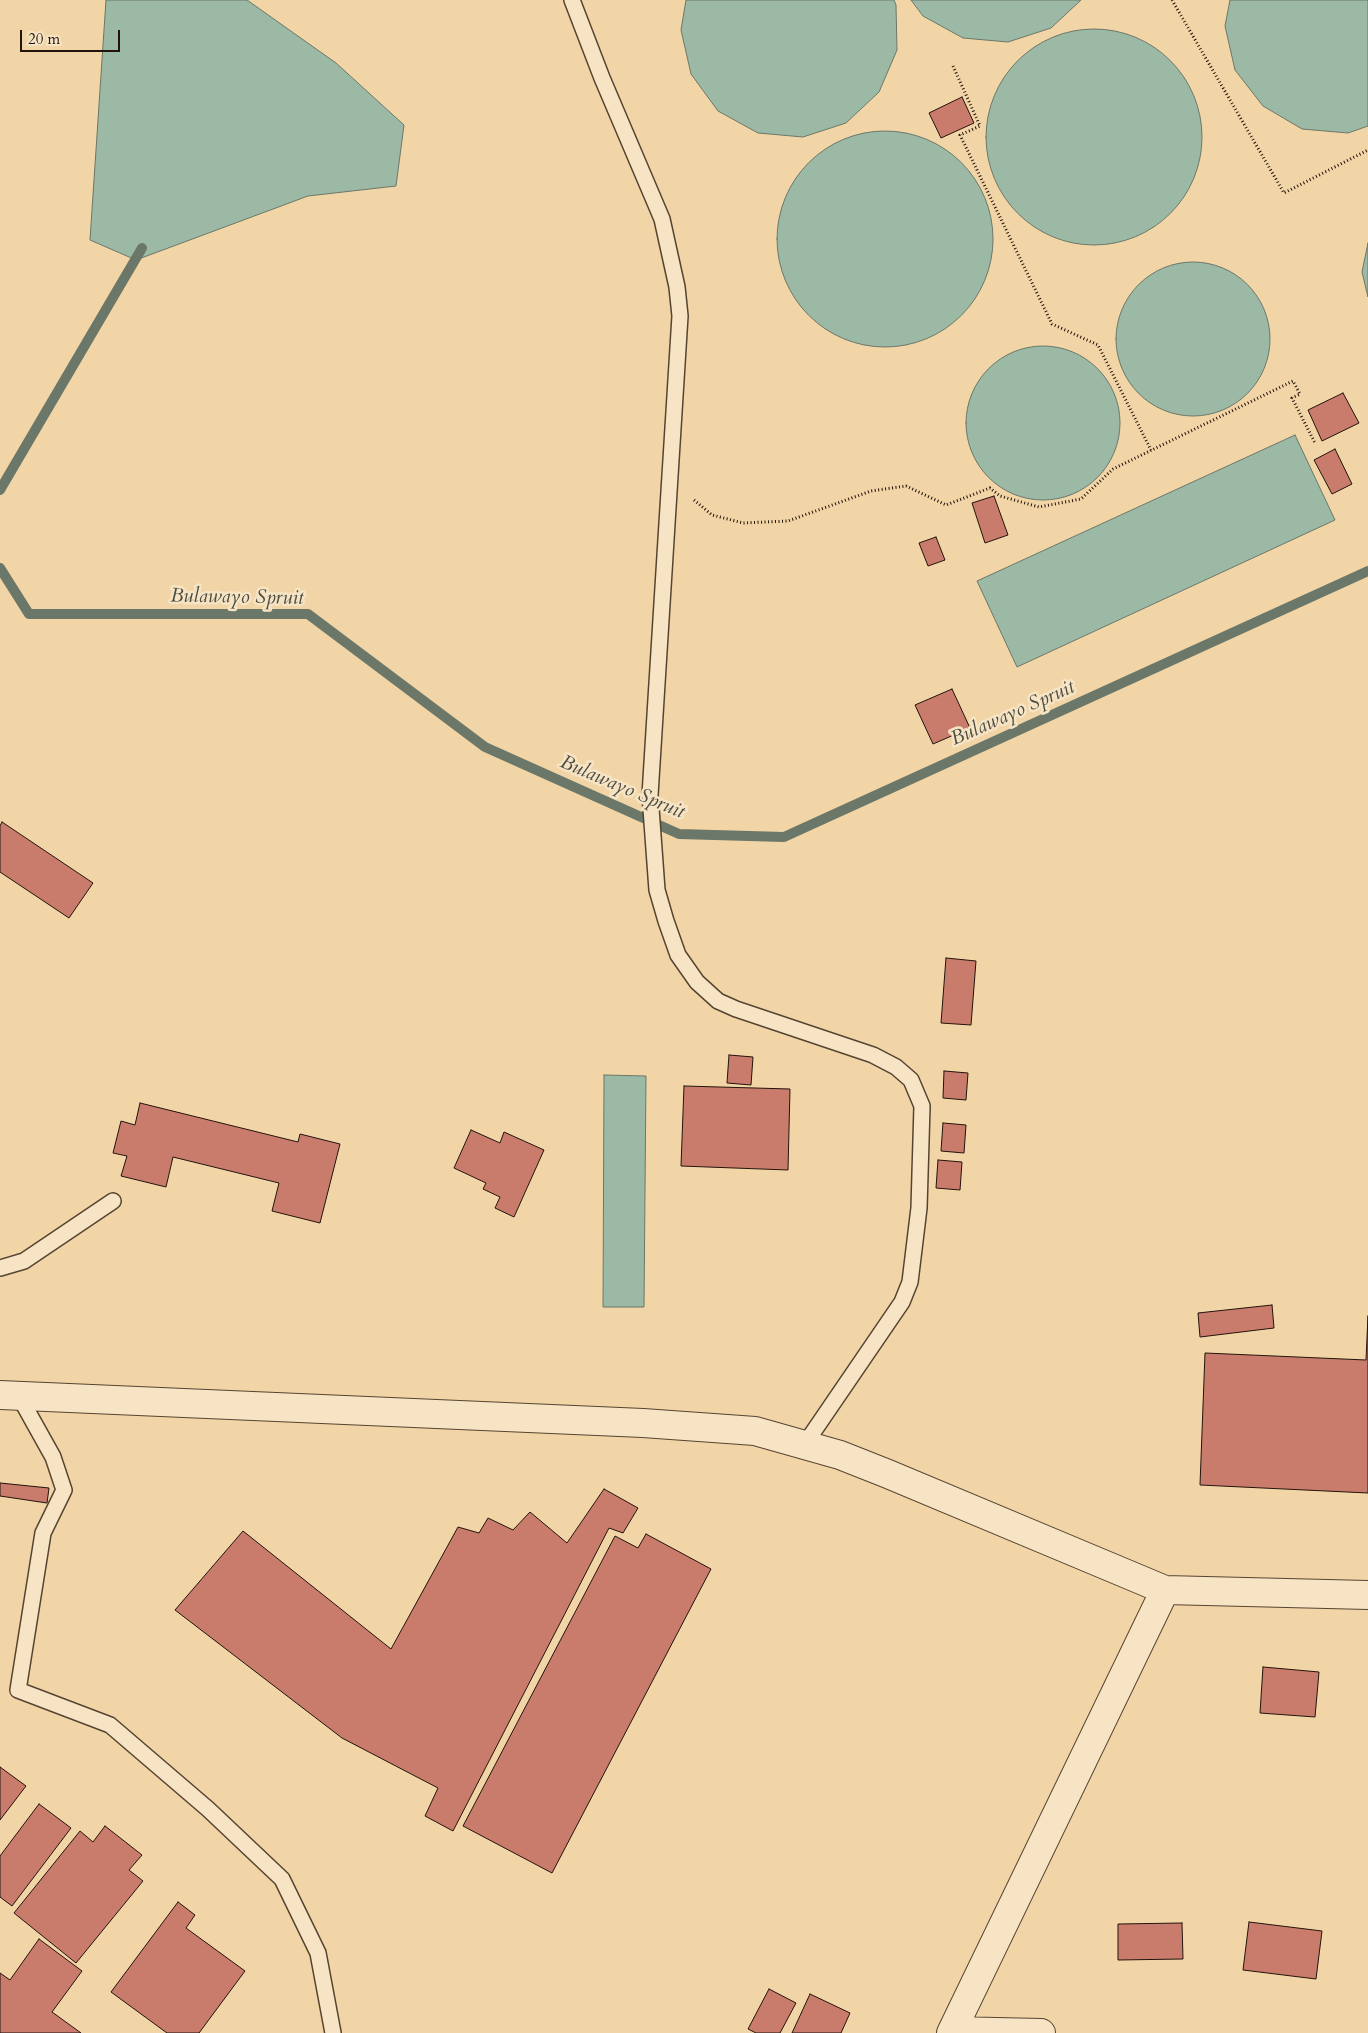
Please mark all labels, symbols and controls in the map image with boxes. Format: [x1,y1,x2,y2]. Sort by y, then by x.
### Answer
scale bar [22,20,122,52]
text: 20 m [28,29,60,49]
water label: Bulawayo Spruit [170,585,304,611]
water label: Bulawayo Spruit [947,676,1079,752]
water label: Bulawayo Spruit [556,751,688,825]

